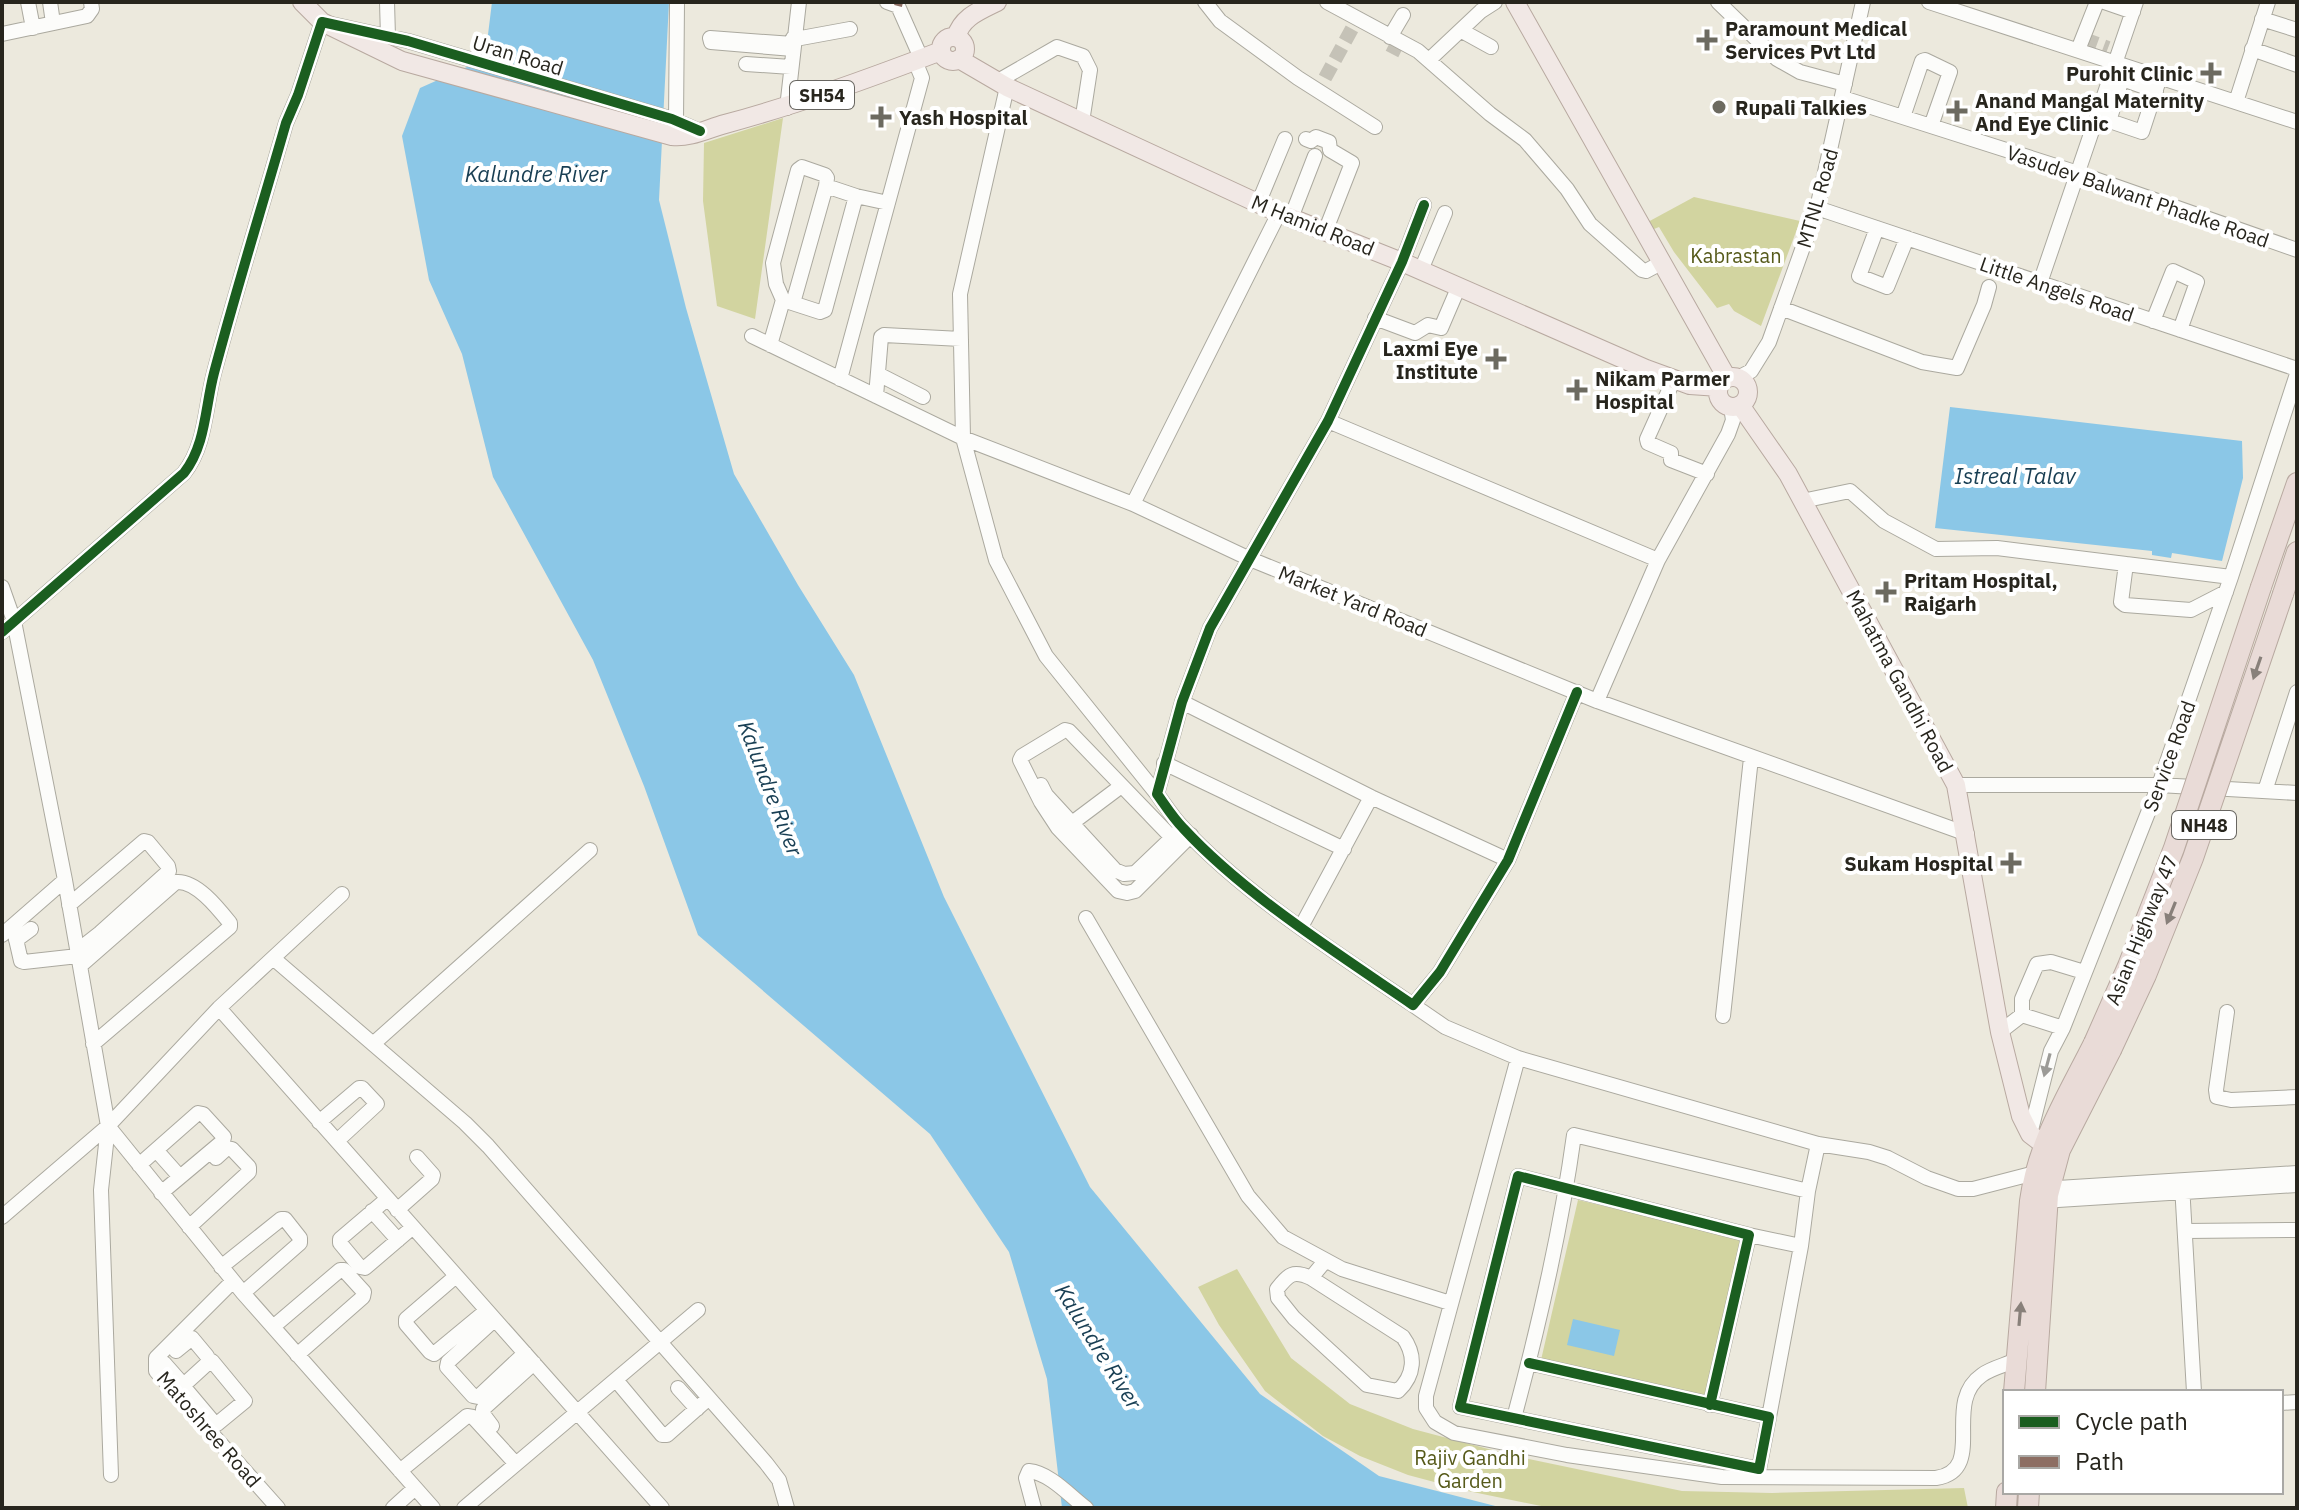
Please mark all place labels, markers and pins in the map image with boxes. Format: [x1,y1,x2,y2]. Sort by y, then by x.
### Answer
place label: Paramount Medical Services Pvt Ltd [1725,15,1907,65]
marker: Paramount Medical Services Pvt Ltd [1696,29,1718,51]
place label: Purohit Clinic [2066,60,2193,87]
marker: Purohit Clinic [2200,62,2222,84]
place label: Anand Mangal Maternity And Eye Clinic [1975,87,2204,137]
place label: Rupali Talkies [1735,94,1867,121]
marker: Rupali Talkies [1710,98,1728,116]
marker: Anand Mangal Maternity And Eye Clinic [1946,100,1968,122]
place label: Yash Hospital [899,104,1028,131]
marker: Yash Hospital [870,106,892,128]
place label: Laxmi Eye Institute [1383,335,1478,385]
marker: Laxmi Eye Institute [1485,348,1507,370]
place label: Nikam Parmer Hospital [1595,365,1730,415]
marker: Nikam Parmer Hospital [1566,379,1588,401]
place label: Pritam Hospital, Raigarh [1904,567,2058,617]
marker: Pritam Hospital, Raigarh [1875,581,1897,603]
place label: Sukam Hospital [1844,850,1993,877]
marker: Sukam Hospital [2000,852,2022,874]

